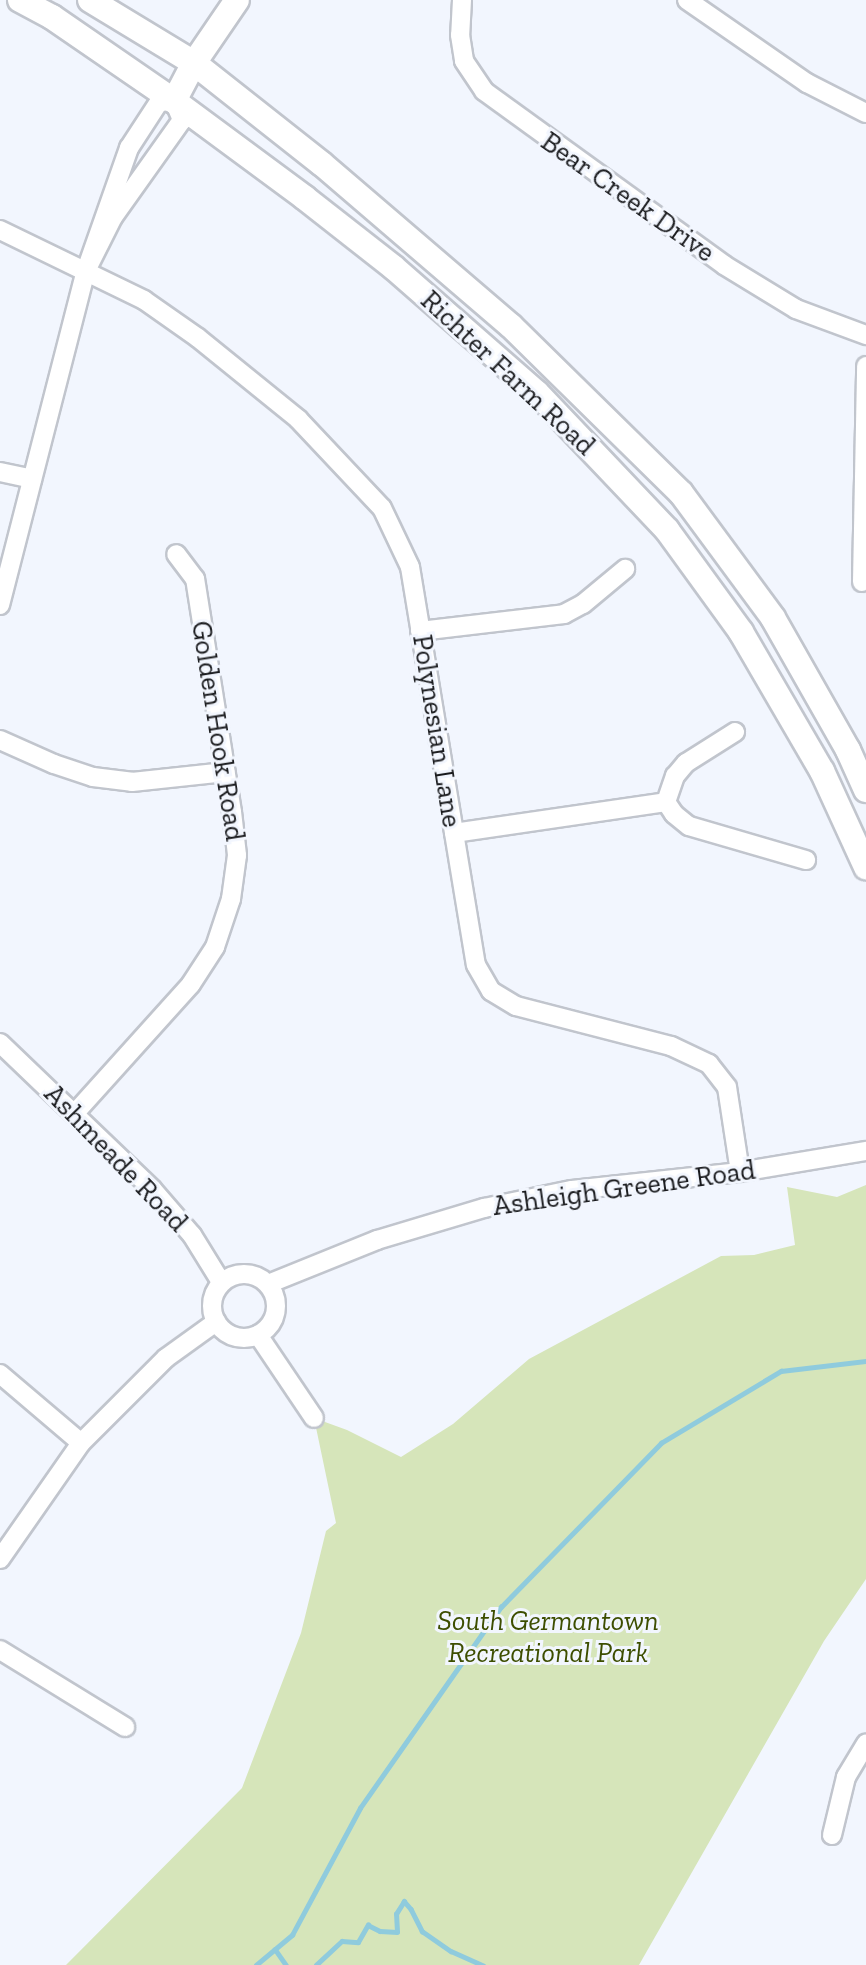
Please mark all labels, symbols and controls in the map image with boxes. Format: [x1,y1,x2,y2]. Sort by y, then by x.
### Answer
street label: Bear Creek Drive [535,125,721,269]
street label: Richter Farm Road [414,283,602,463]
street label: Golden Hook Road [184,619,252,843]
street label: Polynesian Lane [405,632,469,830]
street label: Ashmeade Road [37,1077,195,1239]
street label: Ashleigh Greene Road [490,1153,758,1223]
park label: South Germantown Recreational Park [437,1604,659,1670]

